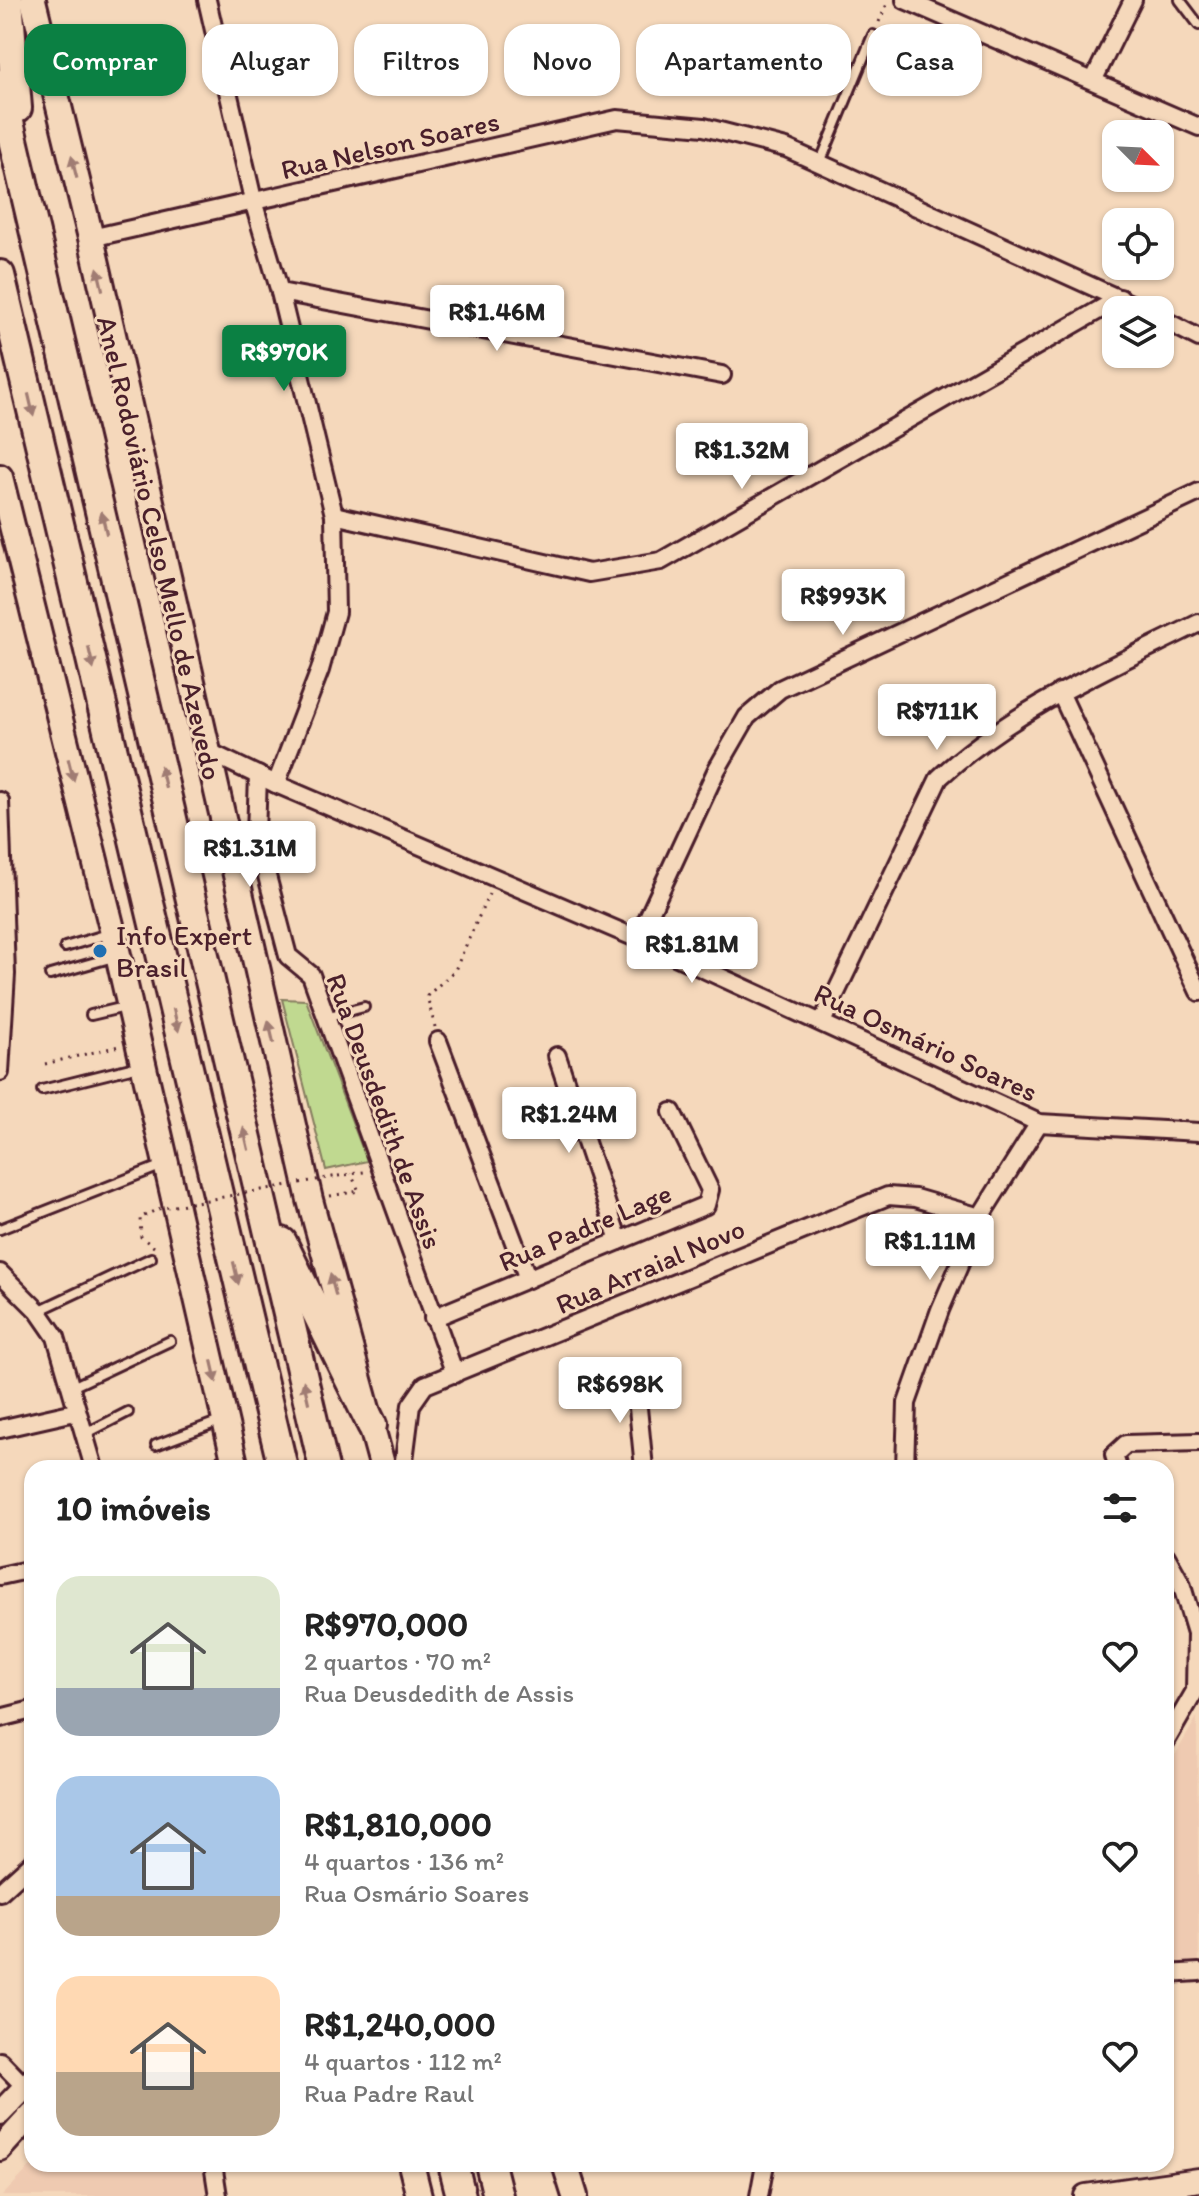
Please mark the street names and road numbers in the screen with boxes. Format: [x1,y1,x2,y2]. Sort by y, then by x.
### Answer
street label: Rua Nelson Soares [277,103,503,187]
street label: Anel Rodoviário Celso Mello de Azevedo [90,313,230,783]
street label: Rua Deusdedith de Assis [319,969,451,1253]
street label: Rua Osmário Soares [809,975,1043,1109]
street label: Rua Padre Lage [493,1175,677,1279]
street label: Rua Arraial Novo [550,1211,750,1321]

